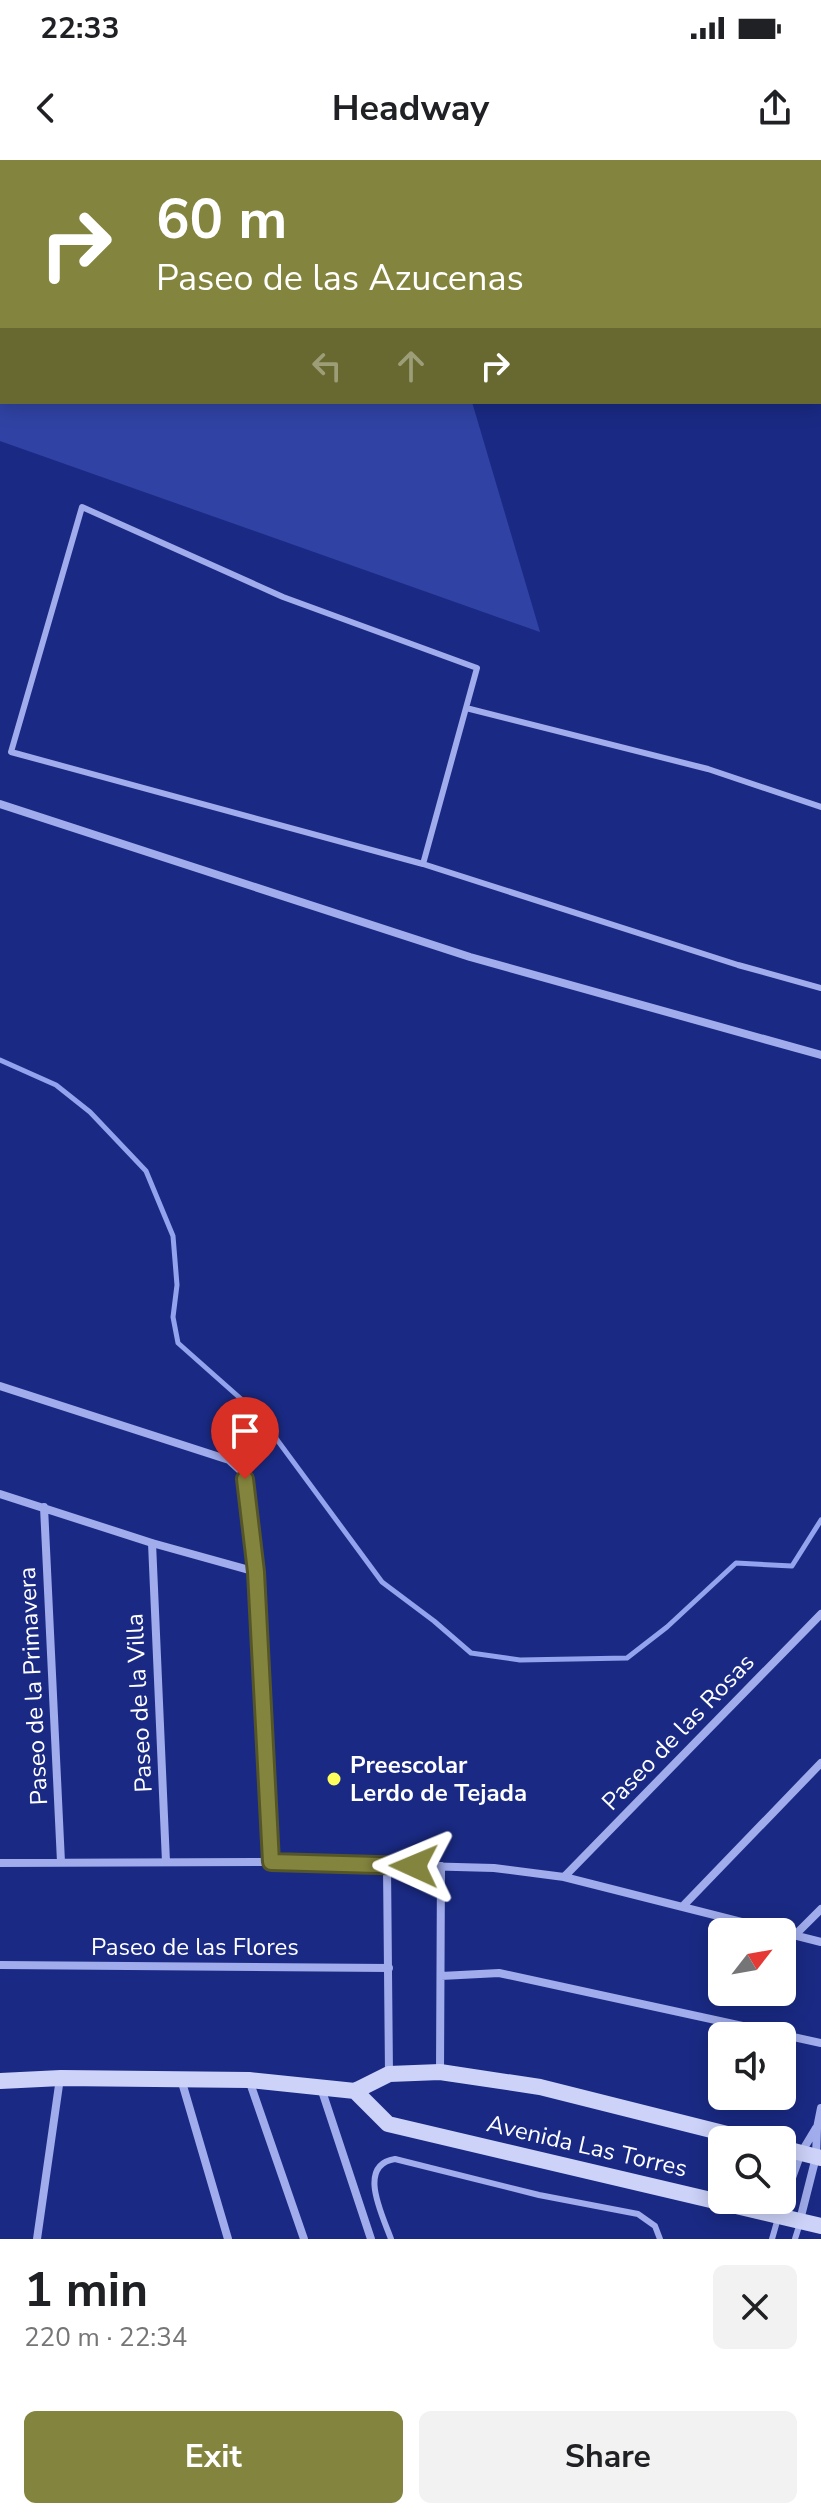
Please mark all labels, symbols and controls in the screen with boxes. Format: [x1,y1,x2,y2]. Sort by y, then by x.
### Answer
text: 22:33 [40,8,119,49]
text: Headway [332,84,489,133]
icon: back [24,86,68,130]
icon: share [753,86,797,130]
text: 60 m [156,181,287,258]
icon: right [24,192,128,296]
text: Paseo de las Azucenas [156,254,524,303]
icon: left [305,344,349,388]
icon: ahead [389,344,433,388]
icon: right [473,344,517,388]
pin [211,1397,279,1479]
icon: arrive [223,1409,267,1453]
street label: Paseo de la Primavera [11,1566,55,1806]
street label: Paseo de la Villa [118,1613,160,1793]
street label: Paseo de las Rosas [595,1647,761,1817]
place label: Preescolar Lerdo de Tejada [350,1749,527,1809]
marker: Preescolar Lerdo de Tejada [325,1770,343,1788]
position arrow [372,1824,456,1908]
north arrow [708,1918,796,2006]
map controls [708,1918,796,2214]
street label: Paseo de las Flores [91,1931,299,1963]
button: sound [708,2022,796,2110]
street label: Avenida Las Torres [484,2107,690,2185]
button: search [708,2126,796,2214]
text: 1 min [24,2257,148,2323]
button: close [713,2265,797,2349]
text: 220 m · 22:34 [24,2320,187,2355]
button: Exit [24,2411,403,2503]
button: Share [419,2411,797,2503]

